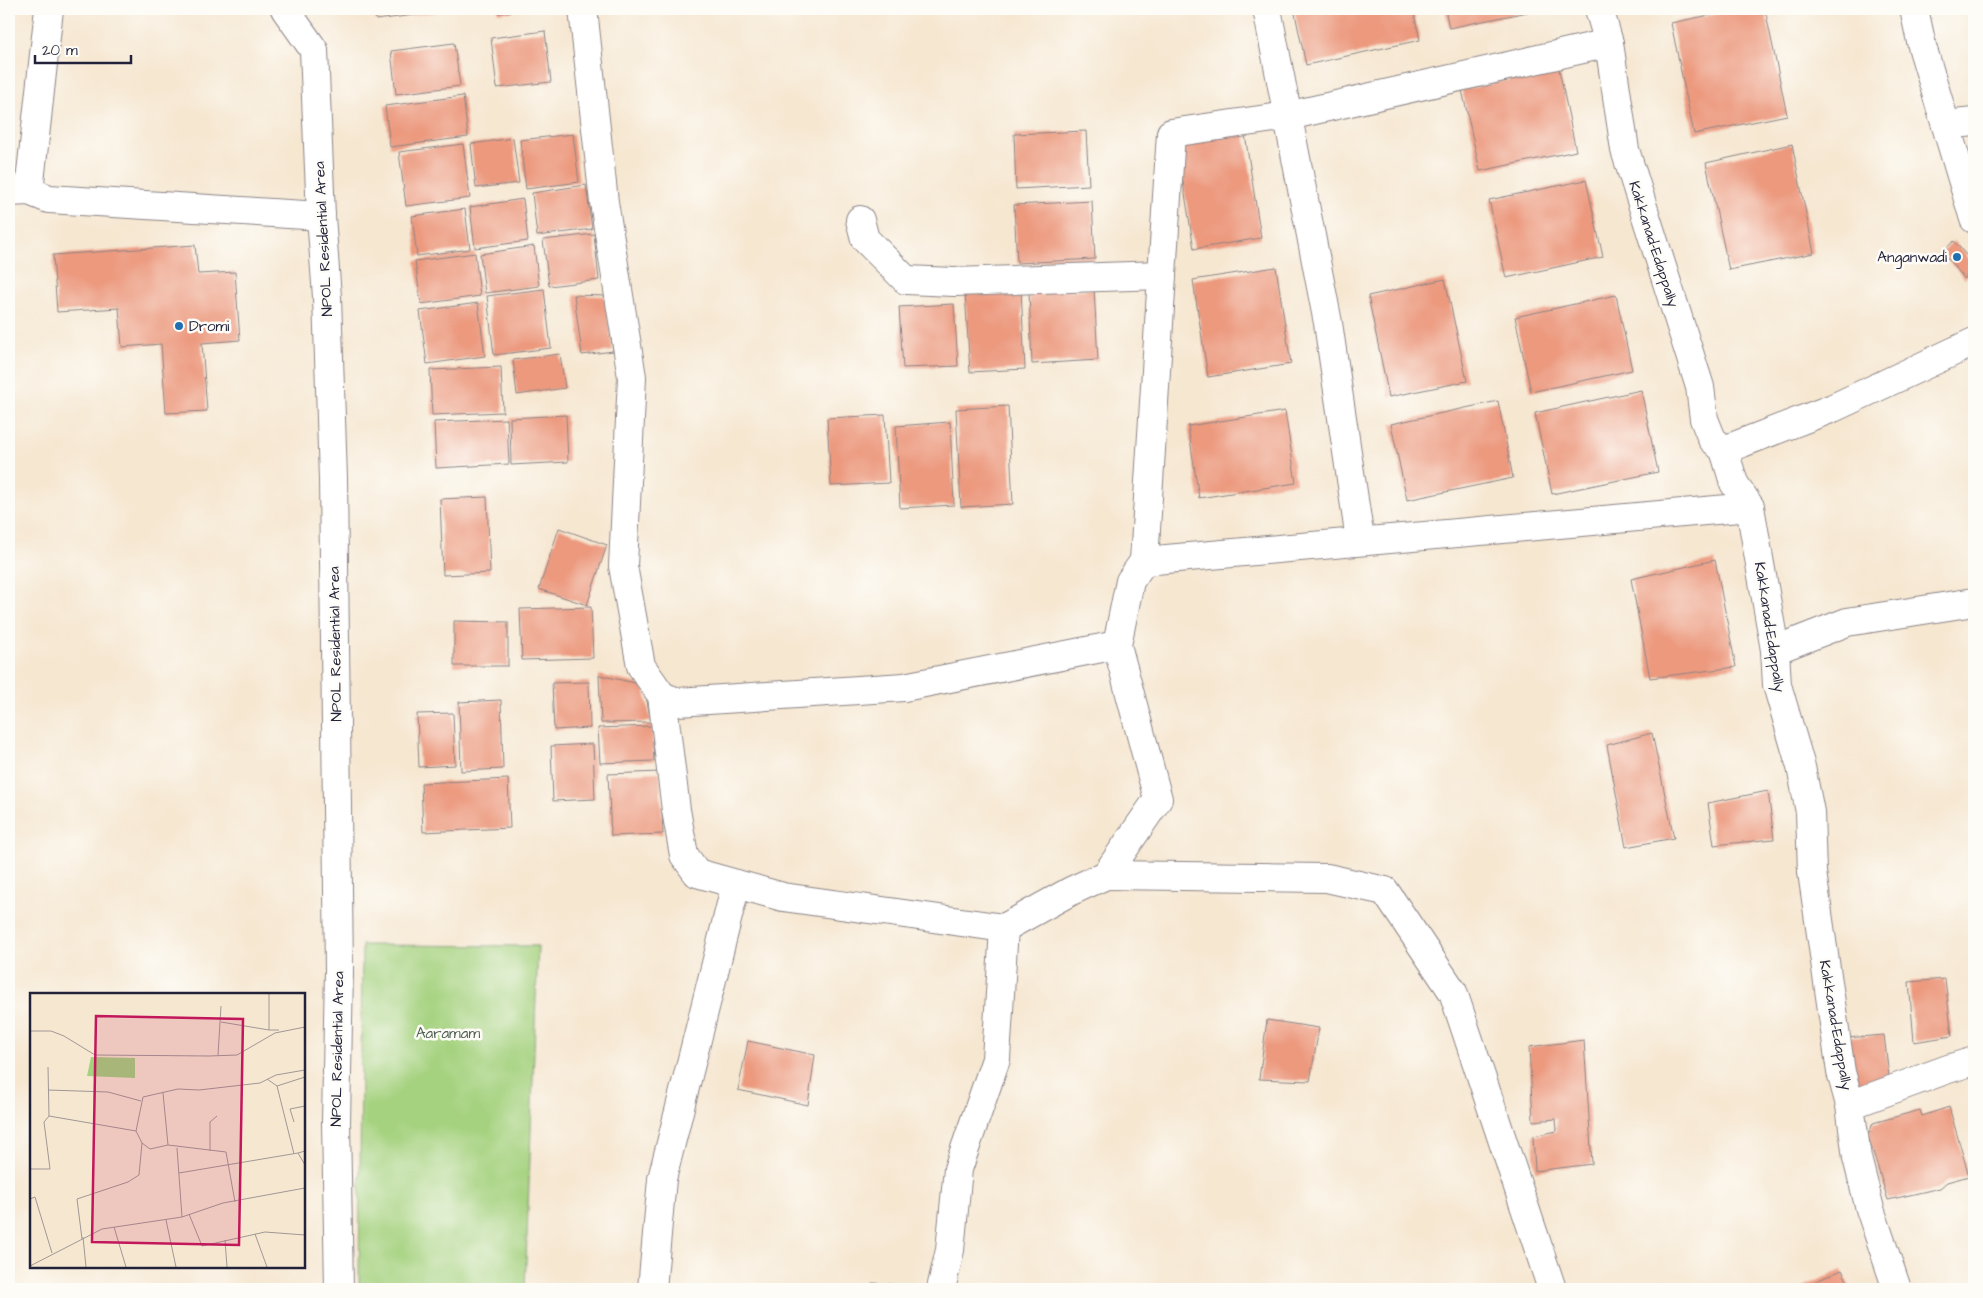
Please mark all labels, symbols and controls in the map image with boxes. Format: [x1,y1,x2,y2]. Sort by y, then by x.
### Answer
scale bar [35,32,131,64]
text: 20 m [42,40,78,61]
street label: NPOL Residential Area [309,161,338,317]
street label: Kakkanad-Edappally [1622,178,1684,310]
place label: Anganwadi [1877,247,1948,269]
marker: Anganwadi [1951,251,1963,263]
place label: Dromi [189,316,230,337]
marker: Dromi [173,320,185,332]
street label: Kakkanad-Edappally [1748,560,1790,694]
street label: NPOL Residential Area [324,566,347,722]
street label: Kakkanad-Edappally [1813,958,1857,1092]
street label: NPOL Residential Area [326,971,349,1127]
inset map [30,993,305,1268]
park label: Aaramam [416,1023,480,1044]

